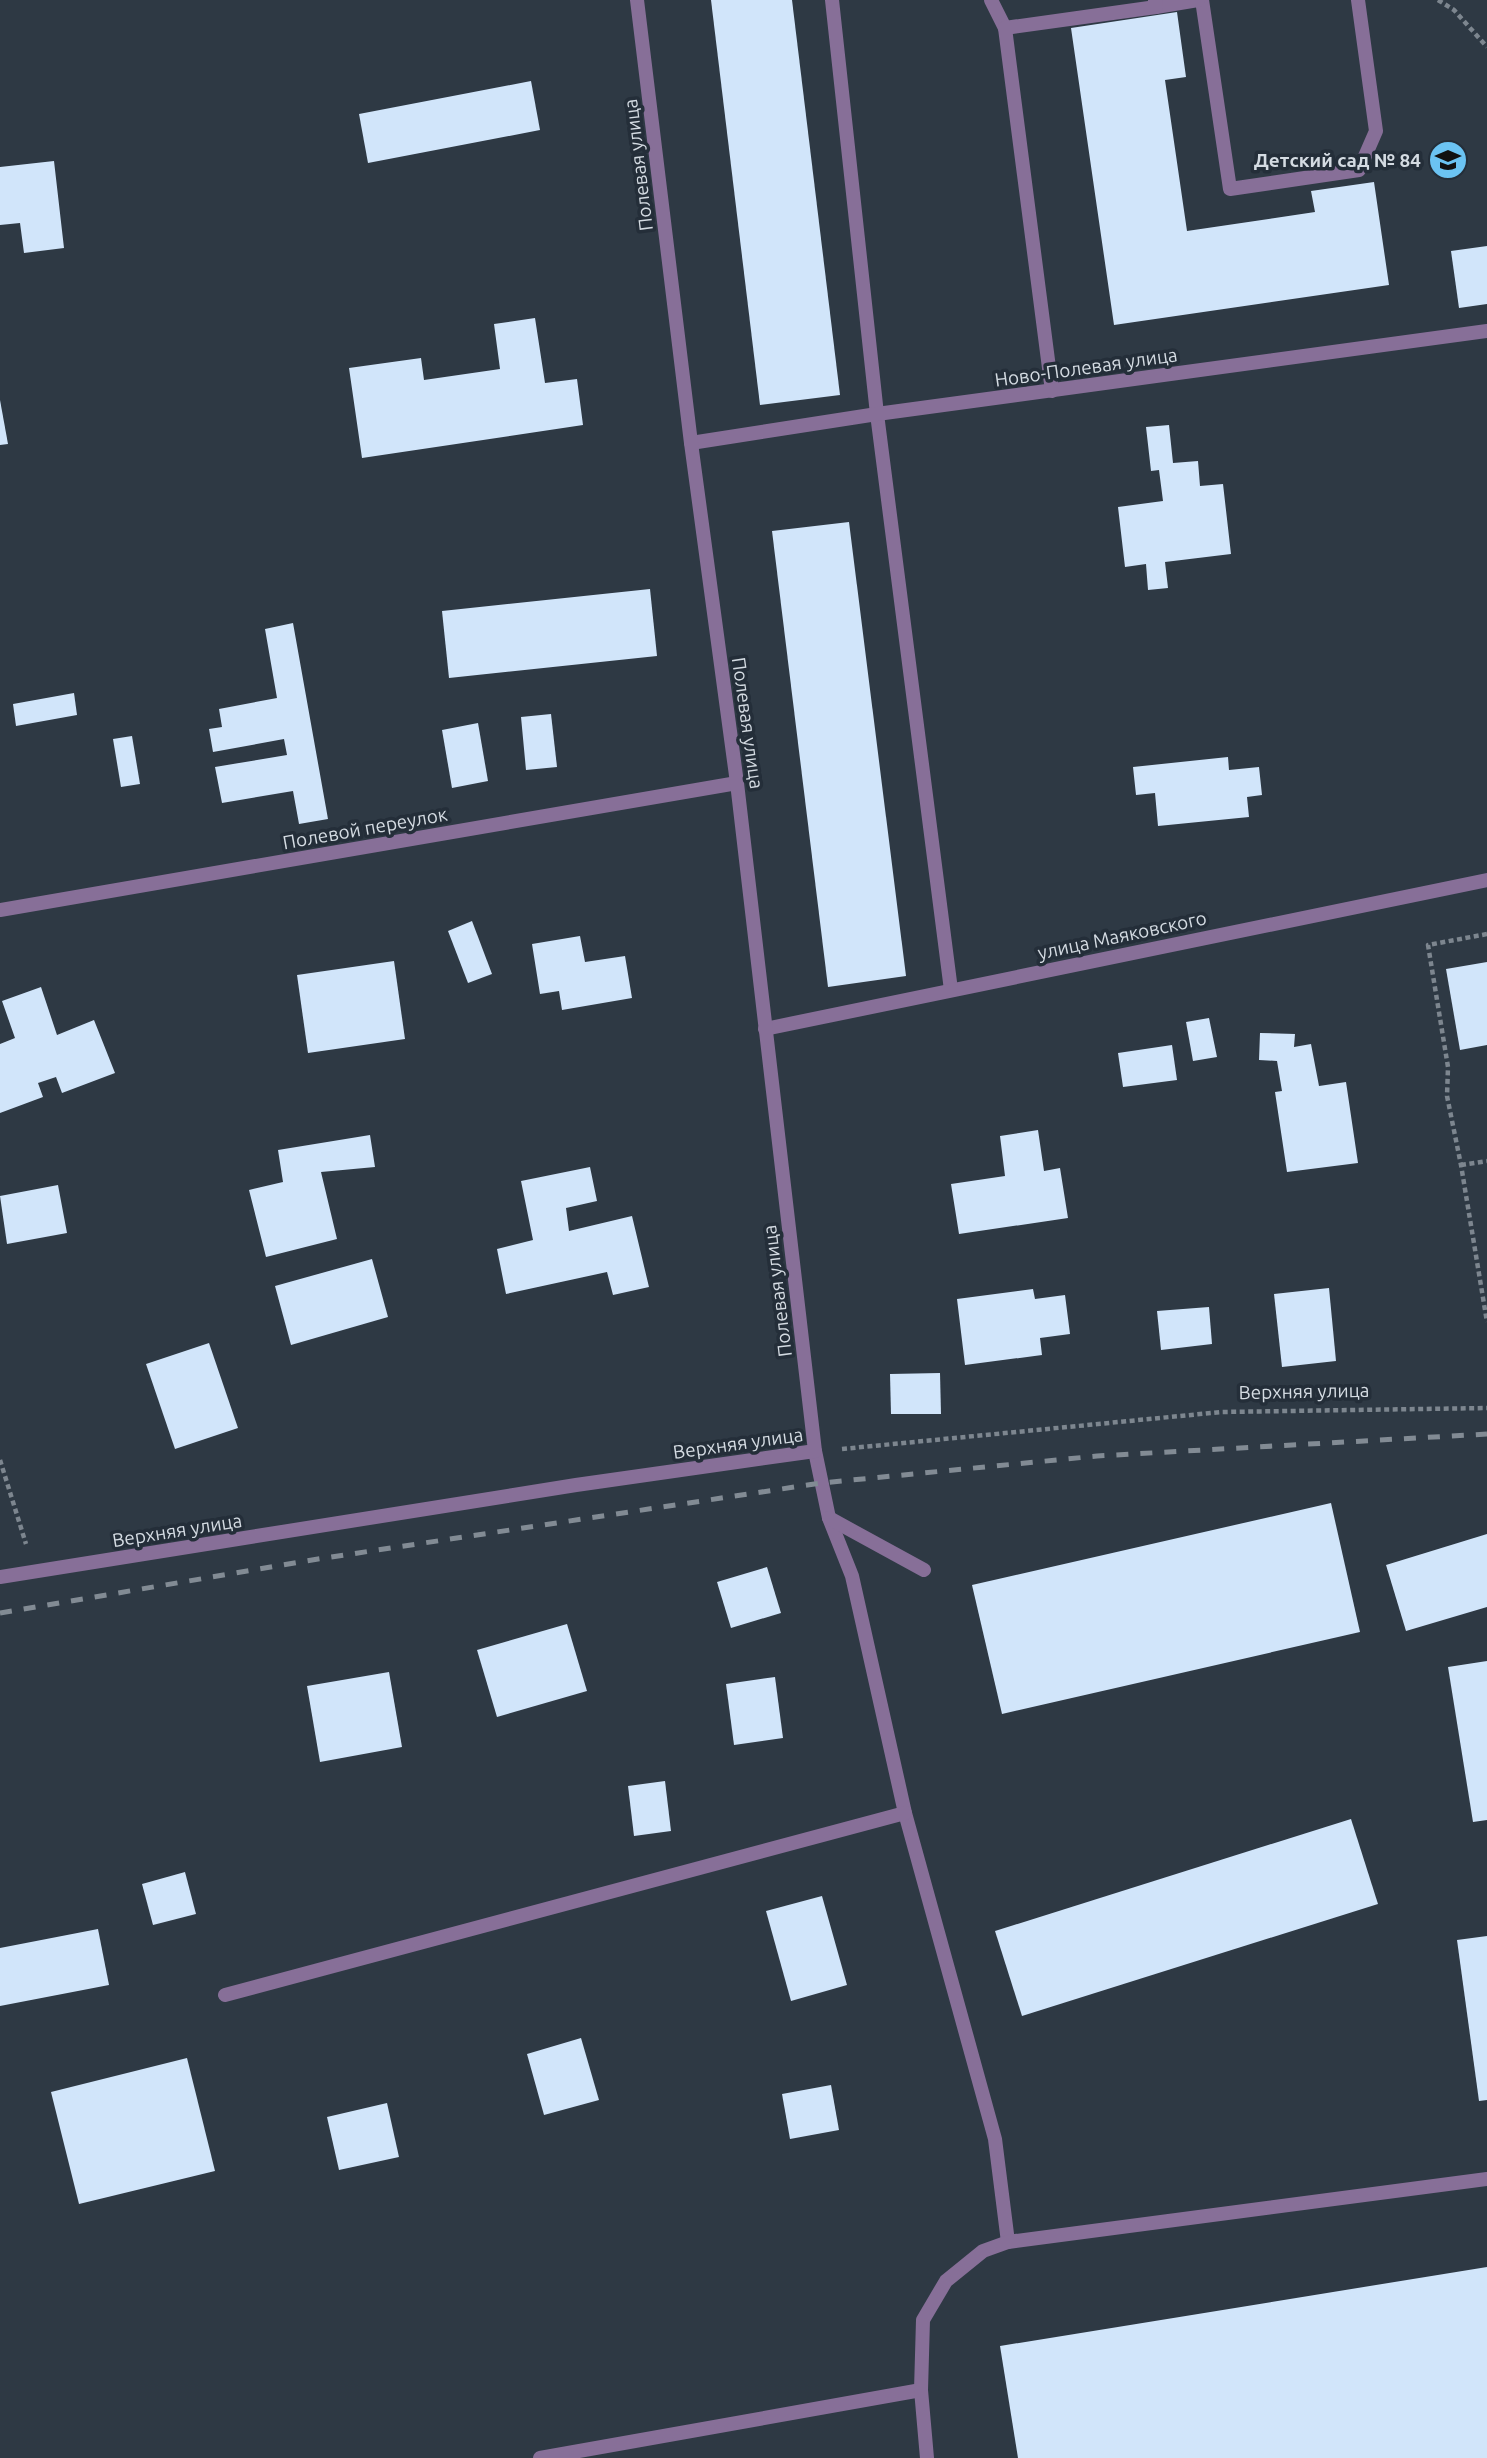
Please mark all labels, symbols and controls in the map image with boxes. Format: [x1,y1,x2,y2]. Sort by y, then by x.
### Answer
street label: Полевая улица [619,98,657,232]
school or university icon: Детский сад № 84 [1427,139,1469,181]
place label: Детский сад № 84 [1254,149,1421,171]
street label: Ново-Полевая улица [993,343,1179,391]
street label: Полевая улица [728,656,768,790]
street label: Полевой переулок [281,803,449,853]
street label: улица Маяковского [1036,906,1208,964]
street label: Полевая улица [758,1224,796,1358]
street label: Верхняя улица [1238,1379,1370,1403]
street label: Верхняя улица [672,1423,804,1463]
street label: Верхняя улица [111,1509,243,1551]

